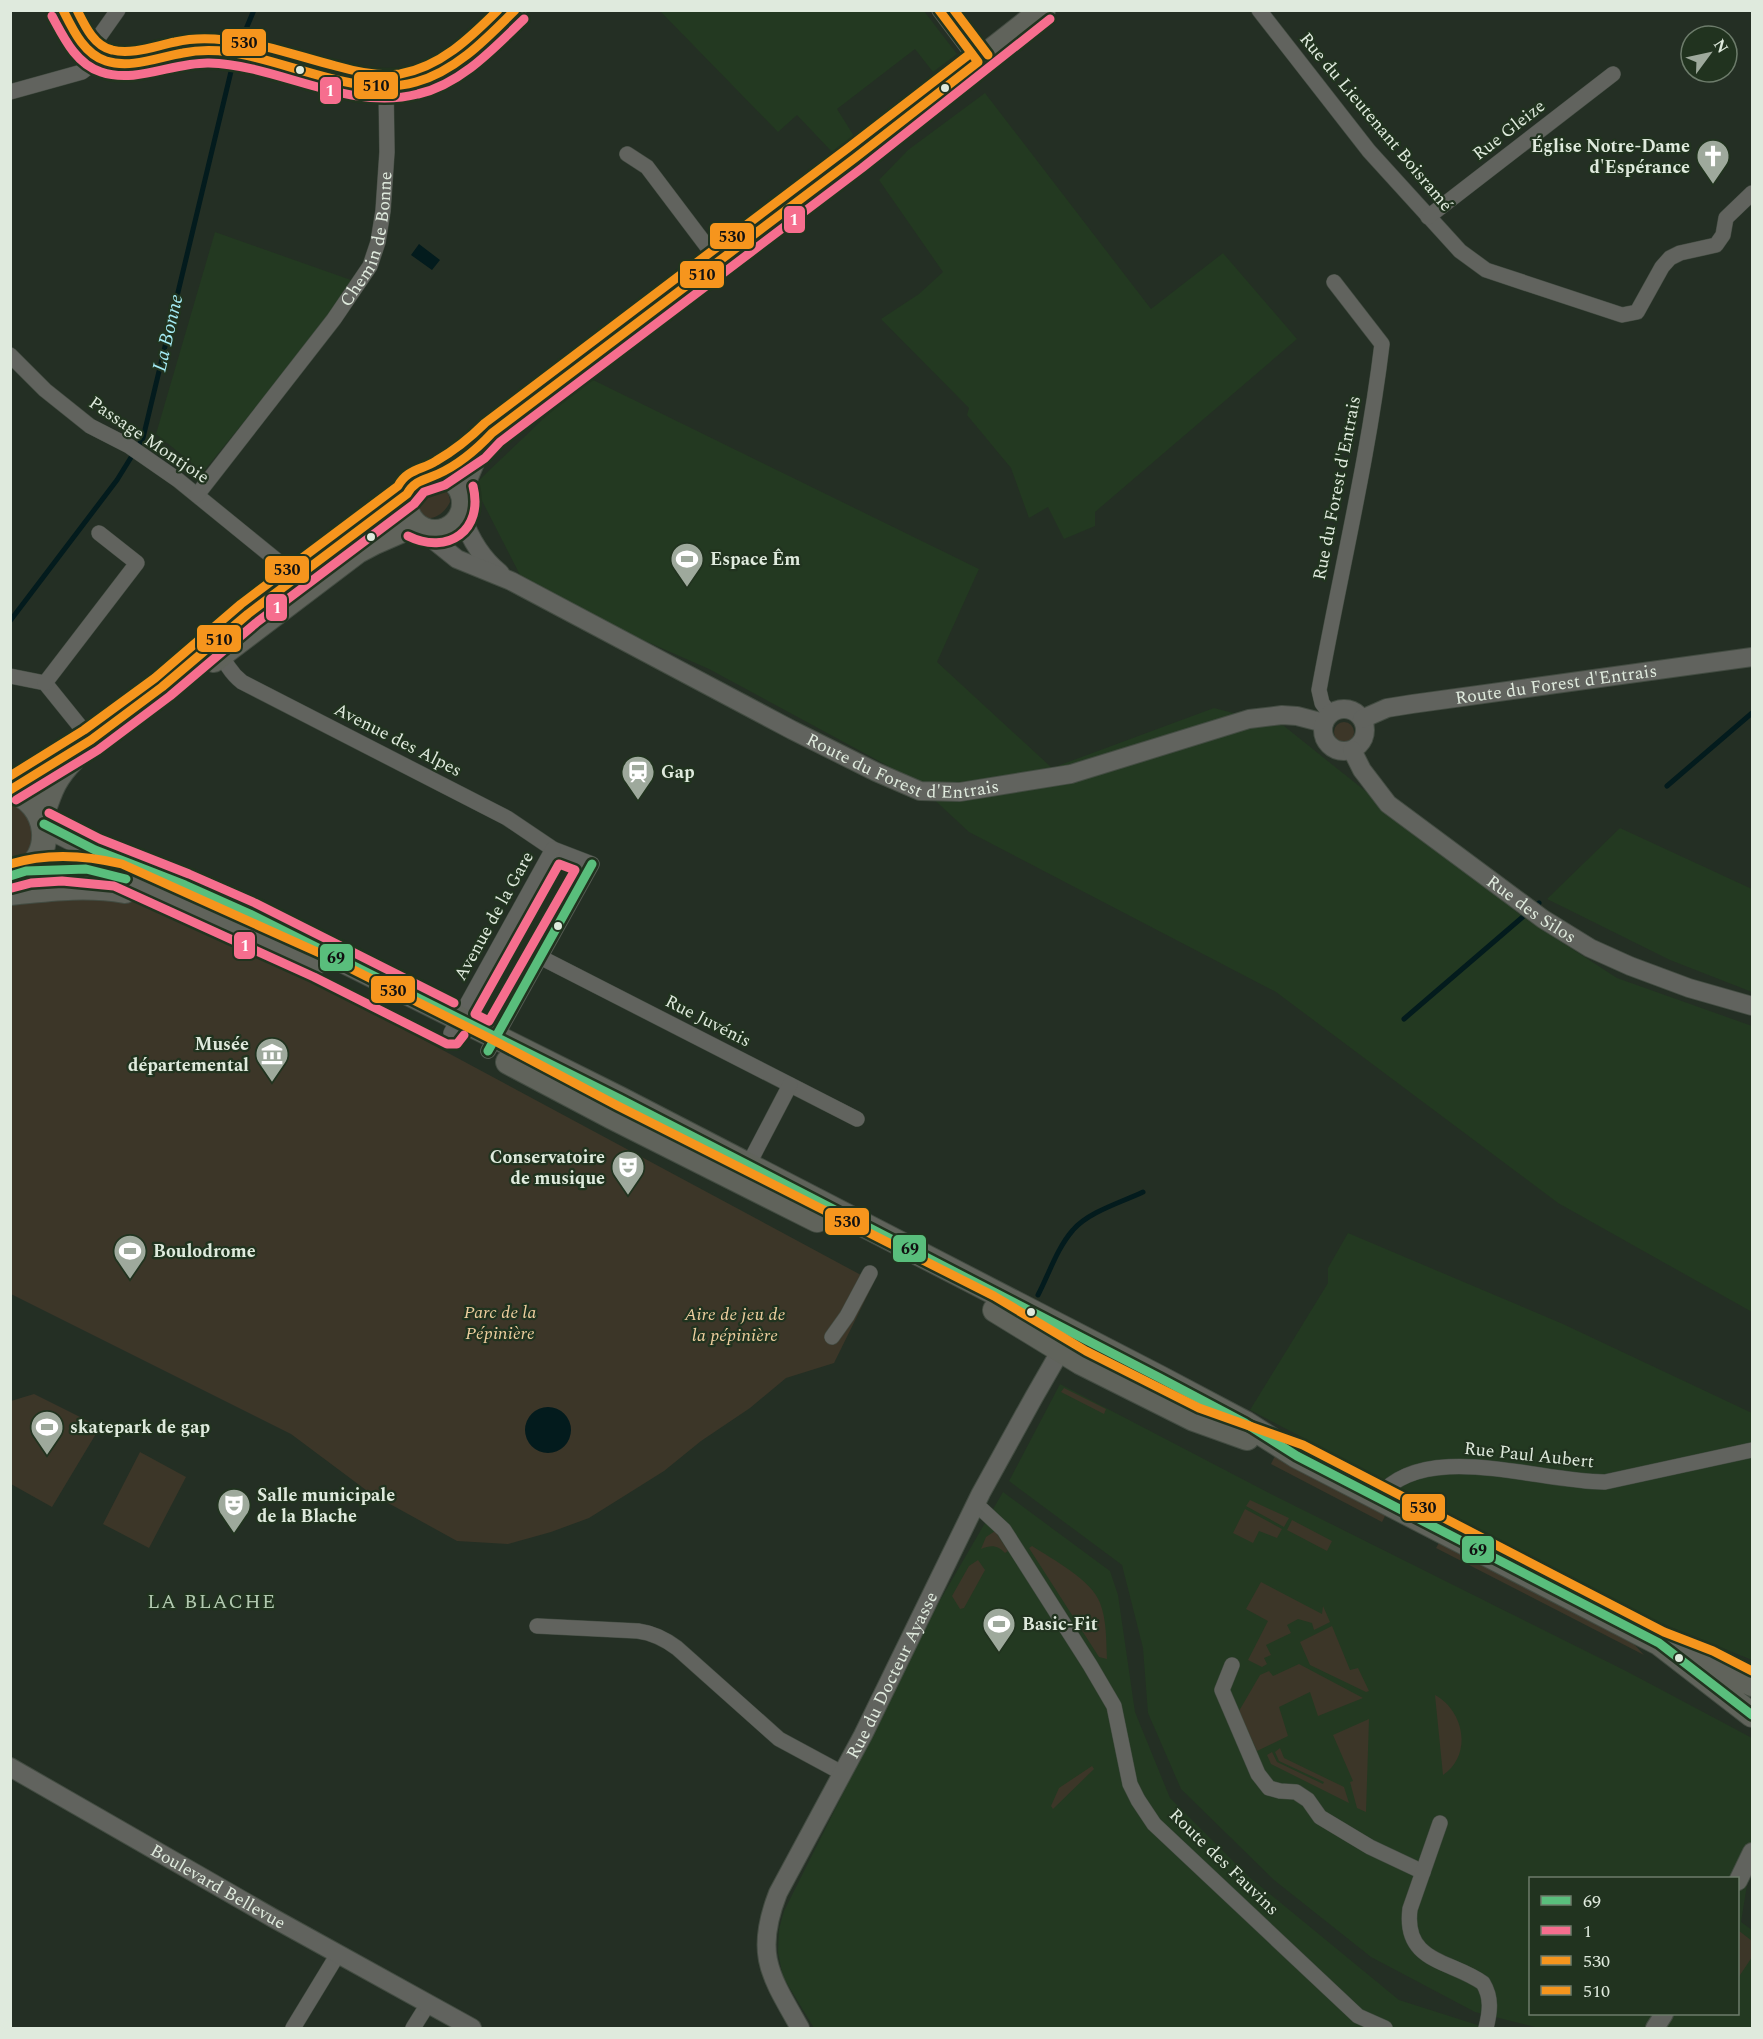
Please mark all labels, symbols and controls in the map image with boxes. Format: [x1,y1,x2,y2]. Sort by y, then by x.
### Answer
north arrow [1679,24,1739,84]
street label: Rue du Lieutenant Boisramé [1293,26,1459,218]
line badge: 530 [221,28,267,57]
text: 530 [231,31,257,55]
text: N [1707,34,1734,58]
unlabelled marker [294,64,306,76]
line badge: 510 [353,71,399,100]
text: 510 [363,74,389,98]
line badge: 1 [319,76,342,105]
text: 1 [326,79,334,103]
unlabelled marker [939,82,951,94]
street label: Rue Gleize [1467,93,1551,167]
place label: Église Notre-Dame d'Espérance [1531,133,1690,181]
church icon: Église Notre-Dame d'Espérance [1695,138,1731,185]
street label: Chemin de Bonne [333,170,399,312]
line badge: 1 [783,205,806,234]
text: 1 [790,208,798,232]
line badge: 530 [709,222,755,250]
text: 530 [719,225,745,249]
line badge: 510 [679,260,725,289]
text: 510 [689,263,715,287]
water label: La Bonne [144,291,192,375]
street label: Passage Montjoie [83,390,215,490]
street label: Rue du Forest d'Entrais [1306,393,1368,583]
unlabelled marker [365,531,377,543]
sports icon: Espace Êm [669,541,705,588]
place label: Espace Êm [710,546,801,573]
line badge: 530 [264,555,310,584]
text: 530 [274,558,300,582]
line badge: 1 [265,593,288,622]
text: 1 [273,596,281,620]
line badge: 510 [196,624,242,653]
text: 510 [206,628,232,652]
street label: Route du Forest d'Entrais [1453,657,1659,711]
street label: Avenue des Alpes [329,696,467,784]
street label: Route du Forest d'Entrais [802,726,1001,806]
station icon: Gap [620,754,656,801]
place label: Gap [661,759,695,786]
street label: Avenue de la Gare [447,846,541,986]
street label: Rue des Silos [1481,868,1582,950]
unlabelled marker [552,920,564,932]
line badge: 1 [233,931,256,960]
text: 1 [241,934,249,958]
line badge: 69 [319,943,354,972]
text: 69 [327,946,345,970]
line badge: 530 [370,975,416,1004]
text: 530 [380,979,406,1003]
street label: Rue Juvénis [660,988,756,1054]
place label: Musée départemental [128,1031,249,1079]
museum icon: Musée départemental [254,1036,290,1083]
place label: Conservatoire de musique [490,1144,605,1192]
theatre icon: Conservatoire de musique [610,1149,646,1196]
line badge: 530 [824,1207,870,1236]
text: 530 [834,1210,860,1234]
sports icon: Boulodrome [112,1233,148,1280]
line badge: 69 [892,1234,927,1263]
text: 69 [901,1237,919,1261]
place label: Boulodrome [153,1238,256,1265]
park label: Parc de la Pépinière [464,1299,536,1347]
park label: Aire de jeu de la pépinière [683,1301,786,1349]
unlabelled marker [1025,1306,1037,1318]
sports icon: skatepark de gap [29,1409,65,1456]
place label: skatepark de gap [70,1414,210,1441]
street label: Rue Paul Aubert [1463,1435,1595,1475]
place label: Salle municipale de la Blache [257,1482,395,1530]
theatre icon: Salle municipale de la Blache [216,1487,252,1534]
line badge: 530 [1401,1493,1446,1522]
text: 530 [1410,1496,1436,1520]
line badge: 69 [1461,1535,1495,1564]
text: 69 [1469,1538,1487,1562]
district label: LA BLACHE [147,1587,277,1617]
street label: Rue du Docteur Ayasse [839,1587,944,1764]
sports icon: Basic-Fit [981,1606,1017,1653]
place label: Basic-Fit [1022,1611,1098,1638]
unlabelled marker [1673,1652,1685,1664]
street label: Route des Fauvins [1163,1802,1285,1922]
street label: Boulevard Bellevue [145,1837,291,1936]
legend [1529,1877,1739,2015]
text: 69 [1583,1888,1601,1915]
text: 1 [1583,1918,1592,1945]
text: 530 [1583,1948,1610,1975]
text: 510 [1583,1978,1610,2005]

